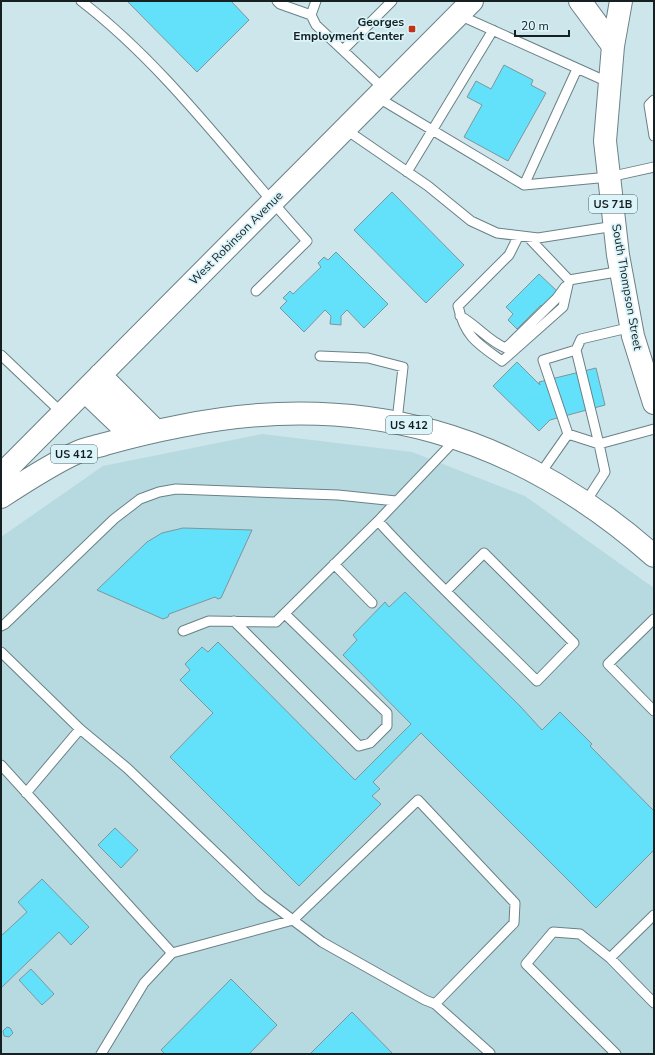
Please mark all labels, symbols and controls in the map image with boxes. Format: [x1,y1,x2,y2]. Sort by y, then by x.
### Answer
scale bar [515,12,569,38]
place label: Georges Employment Center [293,14,404,44]
text: 20 m [521,18,549,34]
marker: Georges Employment Center [407,24,417,34]
street label: West Robinson Avenue [186,188,286,288]
road number: US 71B [589,195,637,213]
street label: South Thompson Street [608,223,646,352]
road number: US 412 [386,416,432,434]
road number: US 412 [51,445,97,463]

